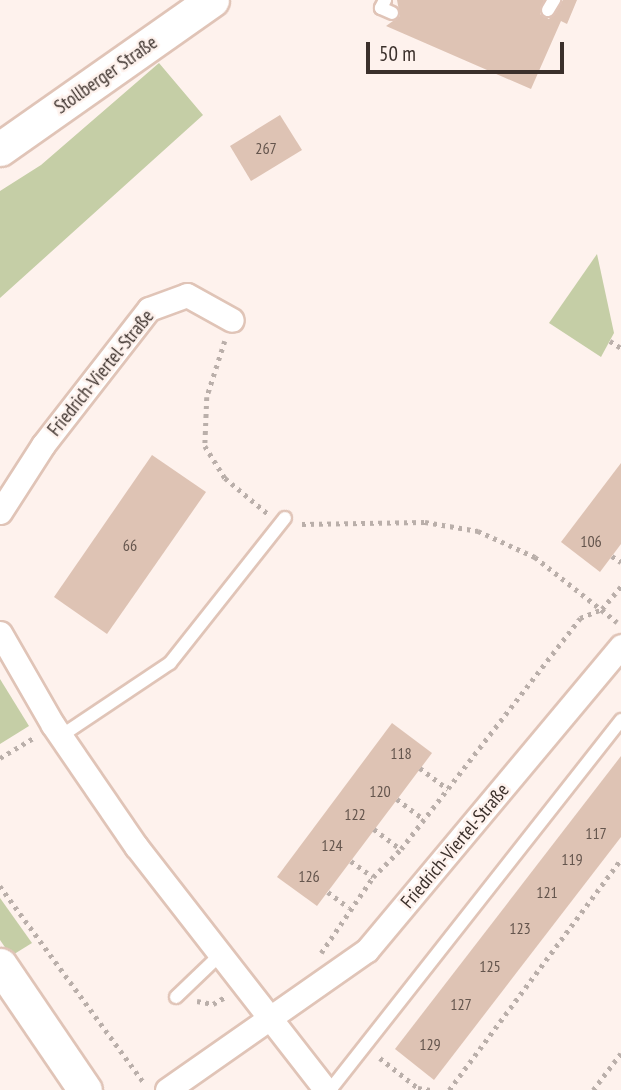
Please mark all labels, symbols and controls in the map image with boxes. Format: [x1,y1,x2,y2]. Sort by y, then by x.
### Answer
scale bar [369,28,567,72]
street label: Stollberger Straße [50,31,162,119]
text: 50 m [379,40,416,67]
house number: 267 [255,138,277,158]
street label: Friedrich-Viertel-Straße [43,305,159,441]
house number: 106 [580,531,602,551]
house number: 66 [123,535,137,555]
house number: 118 [390,743,412,763]
street label: Friedrich-Viertel-Straße [396,779,514,913]
house number: 120 [369,781,391,801]
house number: 122 [344,804,366,824]
house number: 117 [585,823,607,843]
house number: 124 [321,835,343,855]
house number: 119 [561,849,583,869]
house number: 126 [298,866,320,886]
house number: 121 [536,882,558,902]
house number: 123 [509,918,531,938]
house number: 125 [479,956,501,976]
house number: 127 [450,994,472,1014]
house number: 129 [419,1034,441,1054]

